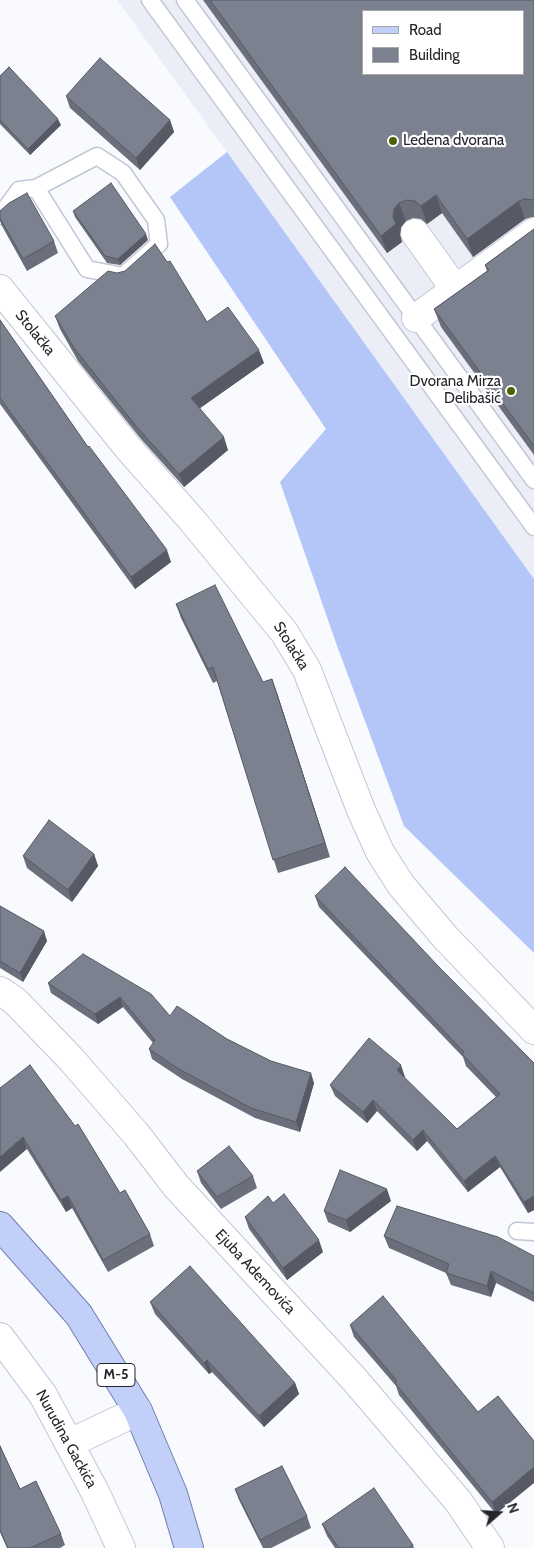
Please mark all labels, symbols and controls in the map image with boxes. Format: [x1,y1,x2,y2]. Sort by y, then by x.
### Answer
legend [362,10,524,75]
text: Road [409,21,442,39]
text: Building [409,46,460,64]
place label: Ledena dvorana [403,132,504,150]
marker: Ledena dvorana [387,135,399,147]
street label: Stolačka [11,307,59,359]
place label: Dvorana Mirza Delibašić [410,373,501,408]
marker: Dvorana Mirza Delibašić [505,385,517,397]
street label: Stolačka [269,619,313,673]
street label: Ejuba Ademovića [211,1226,299,1318]
road number: M-5 [97,1364,135,1386]
street label: Nurudina Gackića [32,1387,100,1491]
north arrow [474,1488,524,1538]
text: N [503,1501,523,1516]

